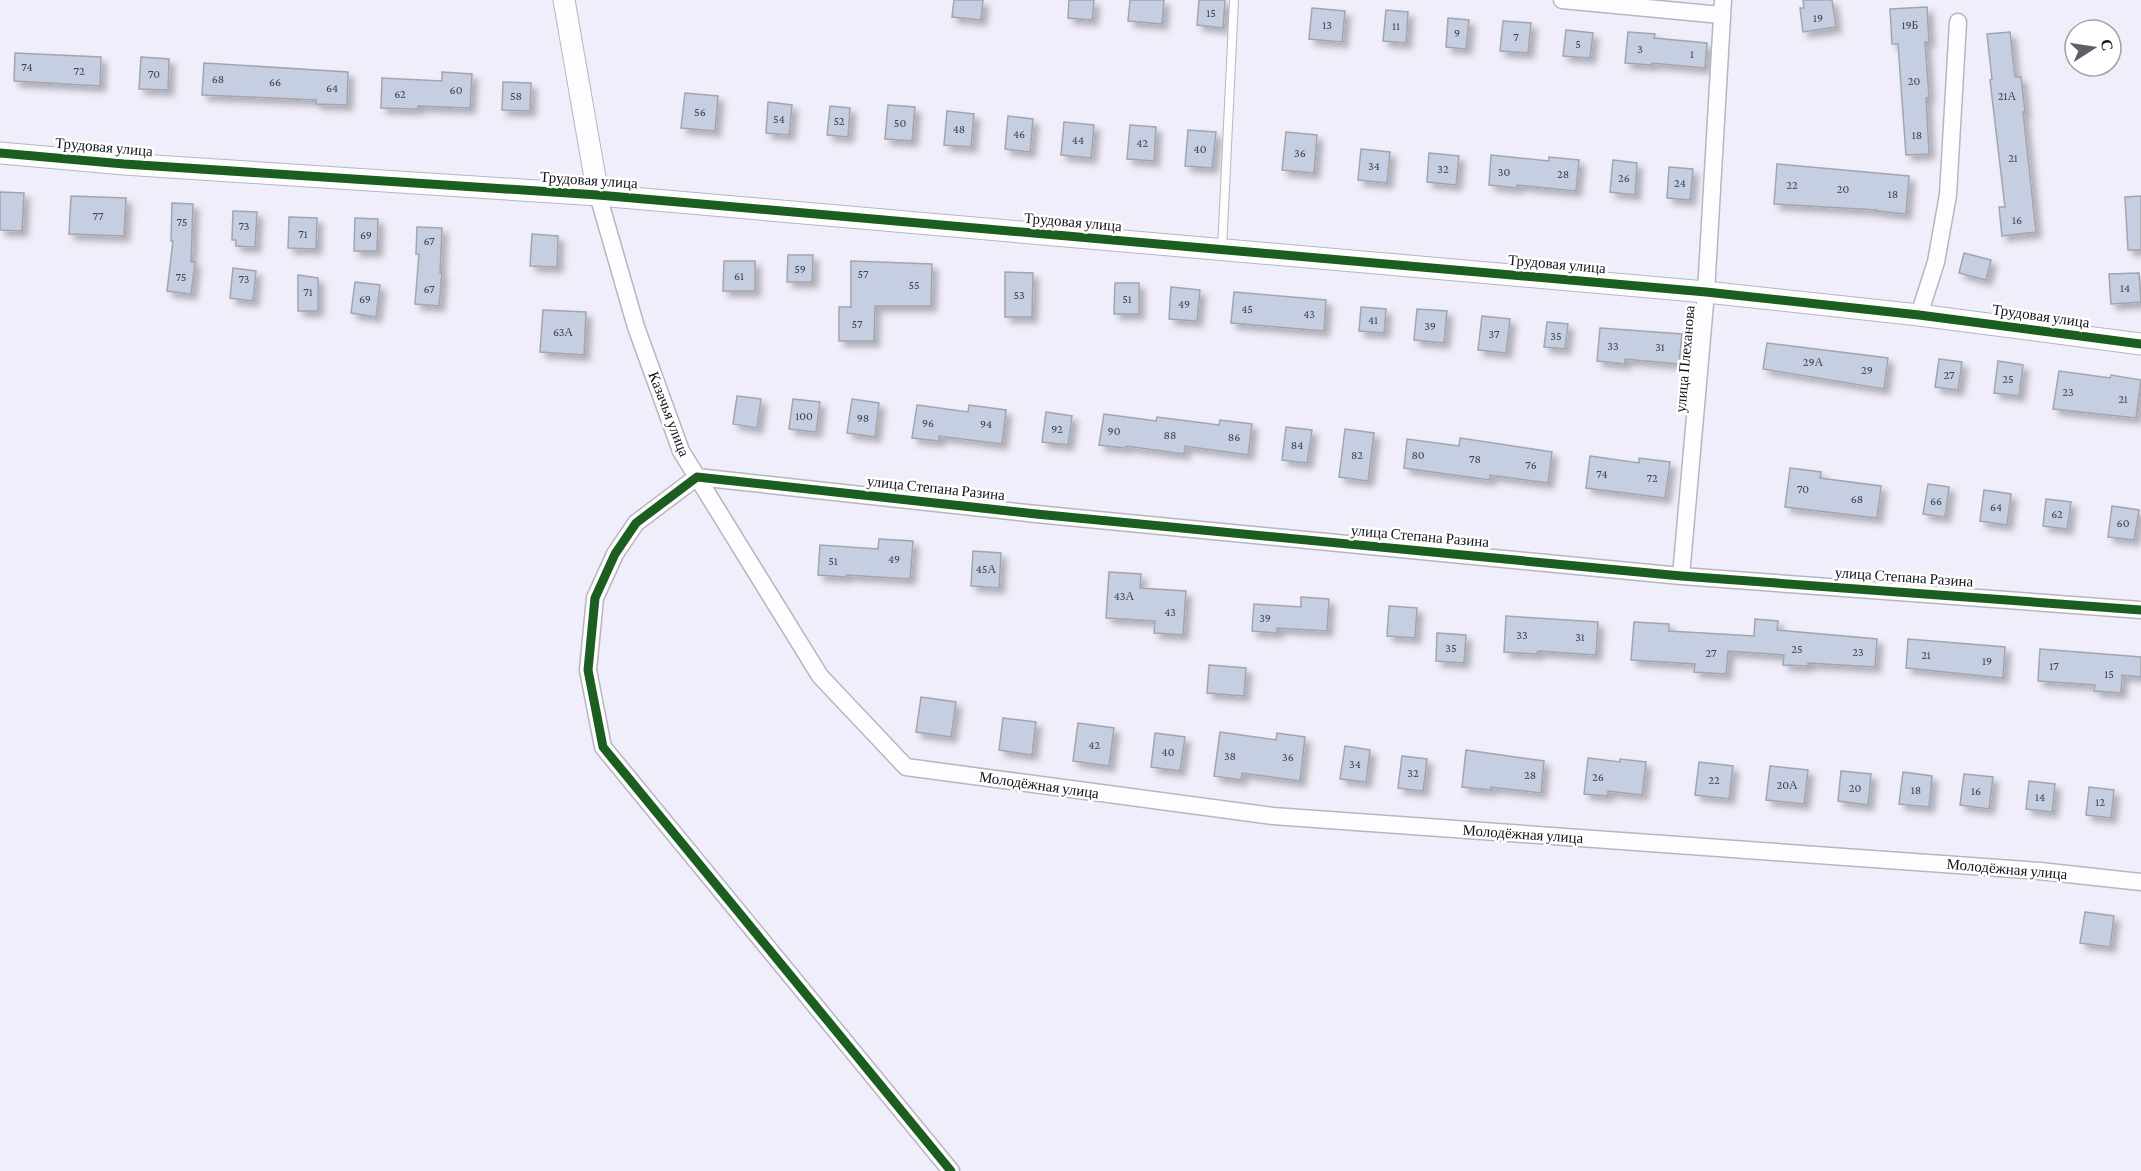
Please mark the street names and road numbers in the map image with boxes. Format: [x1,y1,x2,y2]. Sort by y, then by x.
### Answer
street label: Трудовая улица [55,135,154,159]
street label: Трудовая улица [540,169,639,191]
street label: Трудовая улица [1024,210,1123,234]
street label: Трудовая улица [1508,252,1607,276]
street label: Трудовая улица [1991,301,2091,331]
street label: улица Плеханова [1672,304,1698,413]
street label: Казачья улица [645,369,693,459]
street label: улица Степана Разина [866,473,1006,503]
street label: улица Степана Разина [1350,522,1490,550]
street label: улица Степана Разина [1834,564,1974,590]
street label: Молодёжная улица [978,769,1100,801]
street label: Молодёжная улица [1462,822,1584,846]
street label: Молодёжная улица [1946,856,2068,882]

